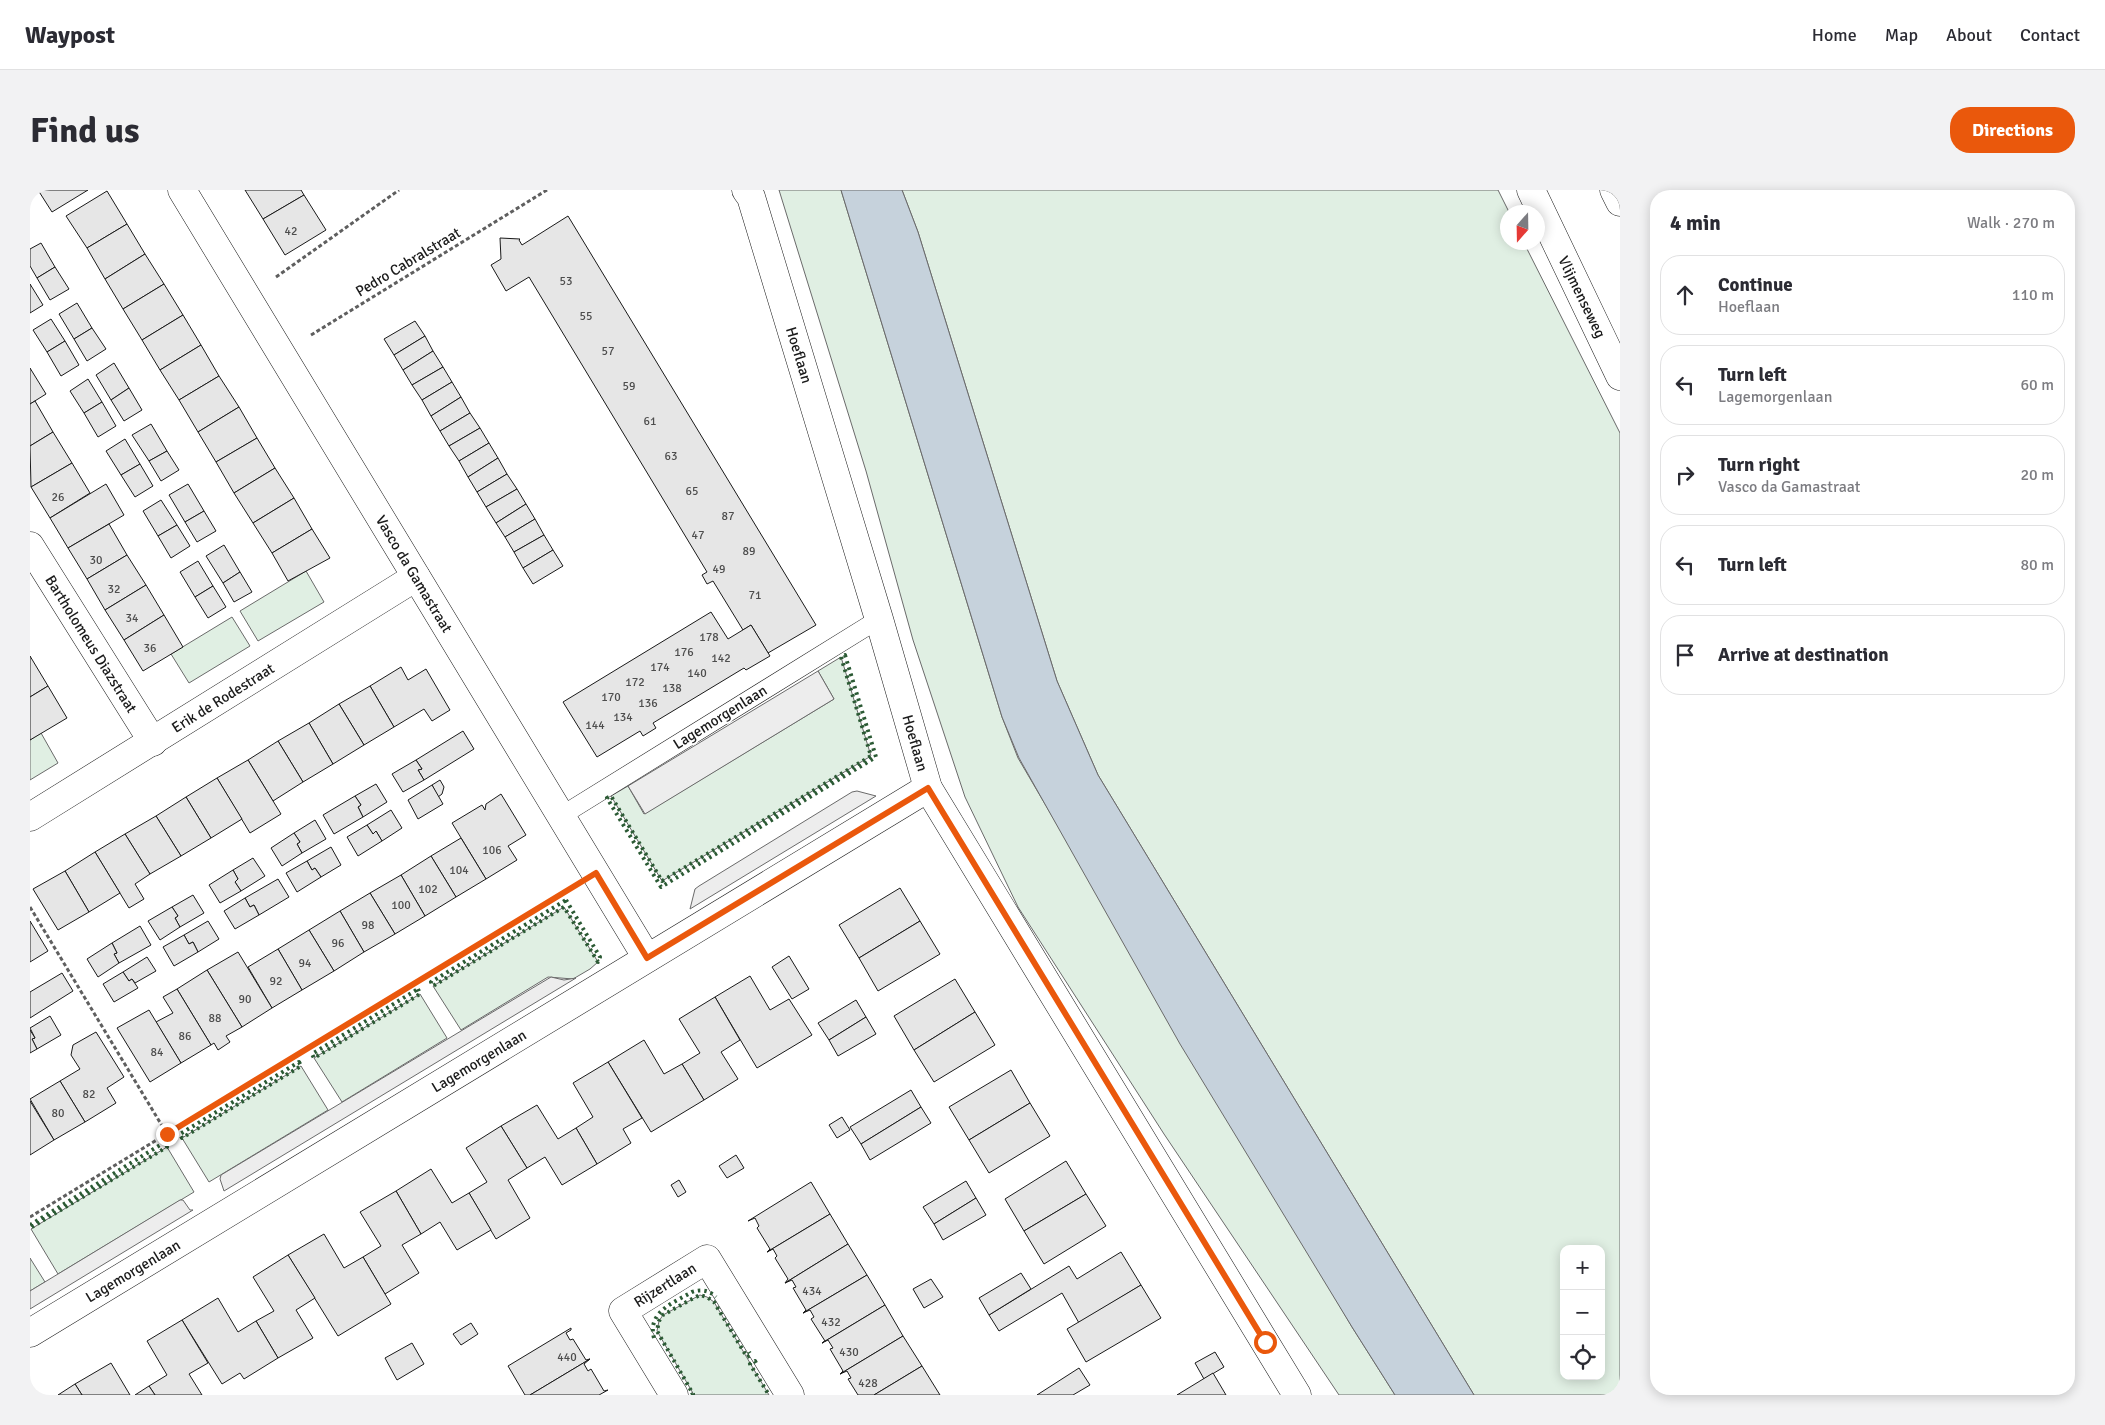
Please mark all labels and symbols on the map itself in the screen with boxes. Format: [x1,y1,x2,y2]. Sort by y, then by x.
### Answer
north arrow [1500,205,1545,250]
house number: 42 [285,224,297,239]
street label: Pedro Cabralstraat [352,224,464,300]
street label: Vlijmenseweg [1554,253,1610,341]
house number: 53 [560,274,572,289]
house number: 55 [580,309,592,324]
street label: Hoeflaan [782,325,816,385]
house number: 57 [602,344,614,359]
house number: 59 [623,379,635,394]
house number: 61 [644,414,656,429]
house number: 63 [665,449,677,464]
house number: 65 [686,484,698,499]
house number: 26 [52,490,64,505]
house number: 87 [722,509,734,524]
street label: Vasco da Gamastraat [372,512,456,636]
house number: 47 [692,528,704,543]
house number: 89 [743,544,755,559]
house number: 30 [90,553,102,568]
house number: 49 [713,562,725,577]
street label: Bartholomeus Diazstraat [41,572,141,716]
house number: 32 [108,582,120,597]
house number: 71 [749,588,761,603]
house number: 34 [126,611,139,626]
house number: 178 [699,630,719,645]
house number: 36 [144,641,156,656]
house number: 176 [674,645,694,660]
house number: 142 [711,651,731,666]
street label: Erik de Rodestraat [168,659,278,737]
house number: 174 [650,660,670,675]
house number: 140 [687,666,707,681]
house number: 172 [625,675,645,690]
house number: 138 [662,681,682,696]
street label: Lagemorgenlaan [670,681,770,753]
house number: 170 [601,690,621,705]
house number: 136 [638,696,658,711]
house number: 134 [613,710,633,725]
street label: Hoeflaan [898,713,932,773]
house number: 144 [585,718,605,733]
house number: 106 [482,843,502,858]
house number: 104 [449,863,469,878]
house number: 102 [418,882,438,897]
house number: 100 [391,898,411,913]
house number: 98 [362,918,374,933]
house number: 96 [332,936,344,951]
house number: 94 [299,956,312,971]
house number: 92 [270,974,282,989]
house number: 90 [239,992,251,1007]
house number: 88 [209,1011,221,1026]
street label: Lagemorgenlaan [428,1026,530,1096]
house number: 86 [179,1029,191,1044]
house number: 84 [151,1045,164,1060]
house number: 82 [83,1087,95,1102]
house number: 80 [52,1106,64,1121]
route end [156,1123,179,1146]
street label: Lagemorgenlaan [82,1236,184,1306]
street label: Rijzertlaan [630,1259,700,1311]
house number: 434 [802,1284,822,1299]
house number: 432 [821,1315,841,1330]
route start [1254,1331,1277,1354]
house number: 430 [839,1345,859,1360]
house number: 440 [557,1350,577,1365]
house number: 428 [858,1376,878,1391]

